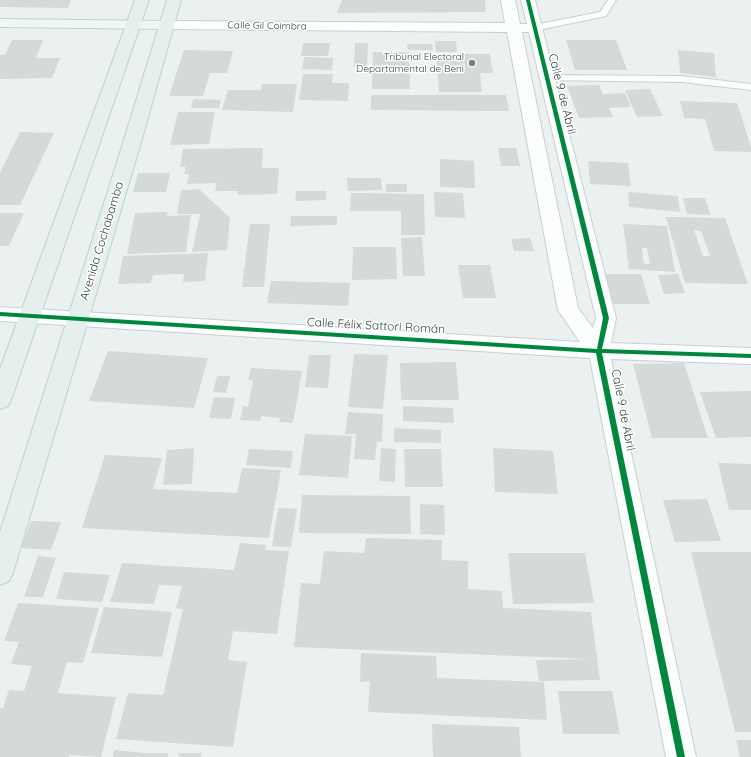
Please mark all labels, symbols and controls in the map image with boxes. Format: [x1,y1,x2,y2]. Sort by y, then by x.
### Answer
street label: Calle Gil Coimbra [227,19,307,33]
place label: Tribunal Electoral Departamental de Beni [356,51,464,74]
street label: Calle 9 de Abril [545,52,579,136]
marker: Tribunal Electoral Departamental de Beni [467,58,477,68]
street label: Avenida Cochabamba [77,180,127,302]
street label: Calle Félix Sattori Román [306,315,446,337]
street label: Calle 9 de Abril [608,368,638,452]

